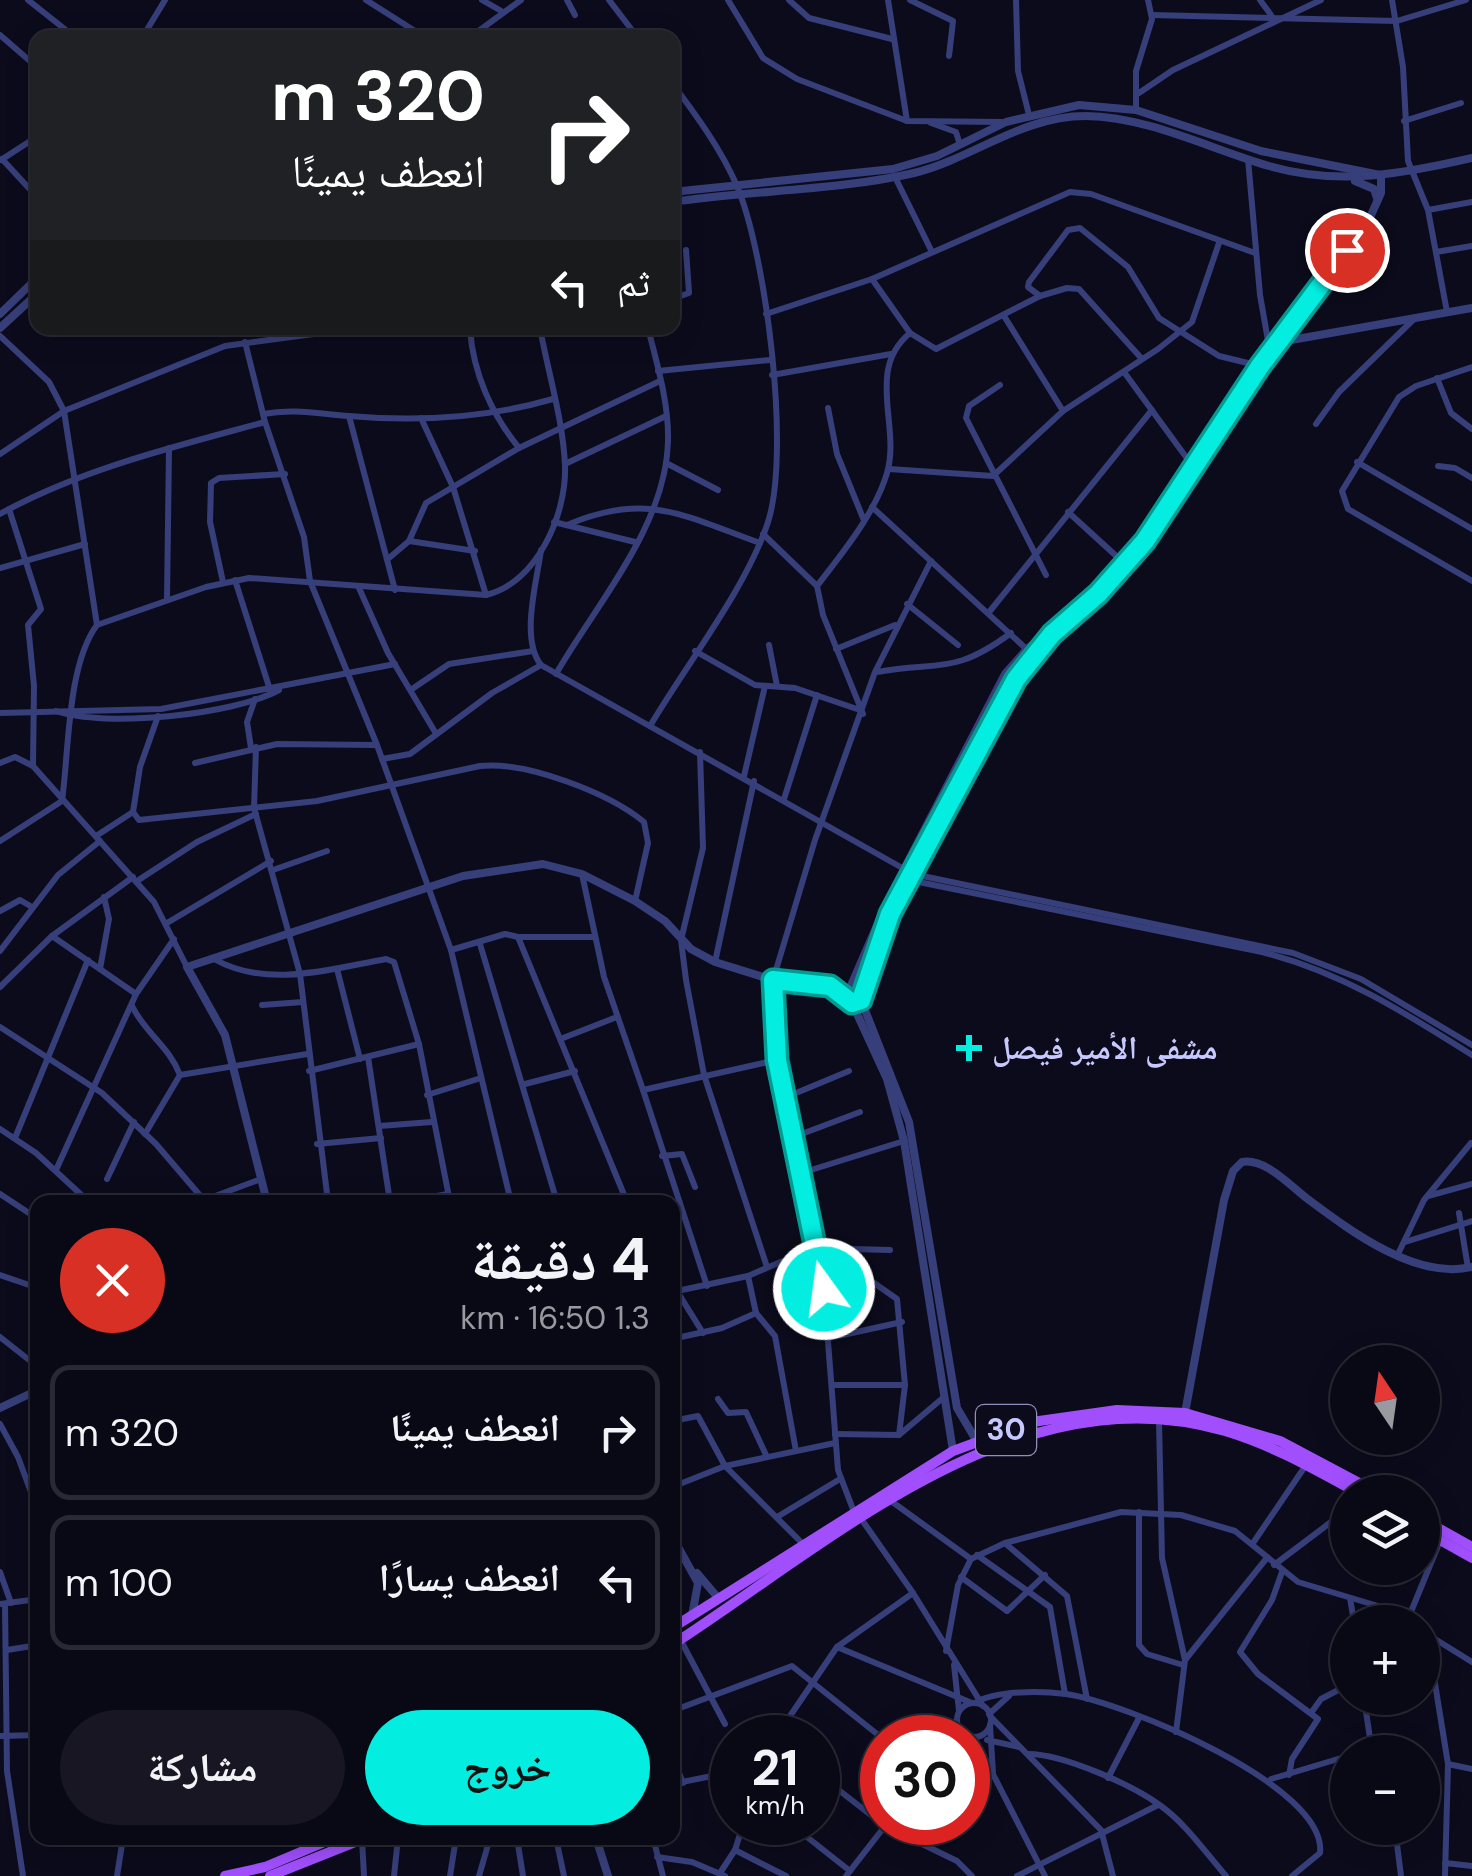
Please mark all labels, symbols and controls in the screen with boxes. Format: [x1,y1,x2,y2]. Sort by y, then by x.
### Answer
text: 320 m [271,51,485,142]
icon: right [520,70,650,200]
text: انعطف يمينًا [291,142,485,201]
pin [1305,208,1390,293]
icon: arrive [1320,223,1375,278]
text: ثم [617,258,650,308]
icon: left [542,260,597,315]
place label: مشفى الأمير فيصل [992,1027,1218,1069]
marker: مشفى الأمير فيصل [956,1035,982,1061]
text: 4 دقيقة [471,1220,650,1299]
button: close [60,1228,165,1333]
position arrow [772,1237,876,1341]
text: 1.3 km · 16:50 [460,1297,650,1339]
north arrow [1330,1345,1440,1455]
map controls [1330,1345,1440,1845]
text: انعطف يمينًا [390,1403,560,1453]
icon: right [590,1405,645,1460]
road number: 30 [976,1405,1036,1455]
text: 320 m [65,1408,179,1458]
button: layers [1330,1475,1440,1585]
text: انعطف يسارًا [379,1553,560,1603]
icon: left [590,1555,645,1610]
text: 100 m [65,1558,173,1608]
button: + [1330,1605,1440,1715]
button: مشاركة [60,1710,345,1825]
button: خروج [365,1710,650,1825]
speed limit sign: 30 [860,1715,990,1845]
text: 21 [751,1735,799,1801]
button: − [1330,1735,1440,1845]
text: km/h [745,1789,805,1822]

